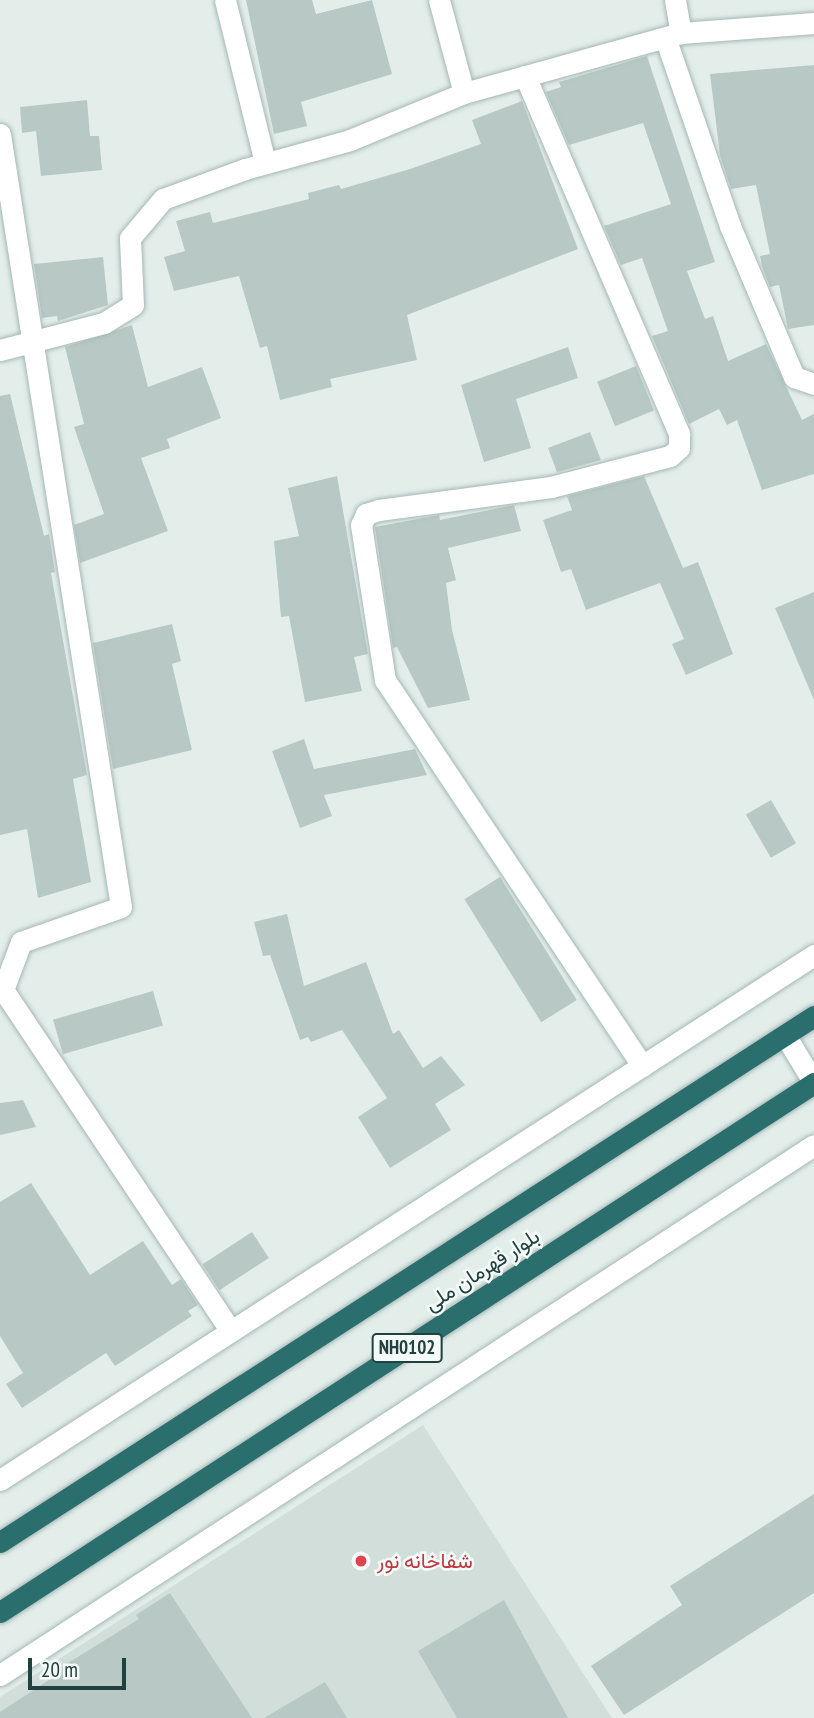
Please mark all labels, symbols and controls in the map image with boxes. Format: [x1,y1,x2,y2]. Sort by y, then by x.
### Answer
street label: بلوار قهرمان ملی [420,1223,544,1317]
road number: NH0102 [370,1332,444,1364]
place label: شفاخانه نور [377,1548,473,1574]
marker: شفاخانه نور [351,1551,371,1571]
scale bar [32,1644,130,1688]
text: 20 m [41,1656,78,1683]

